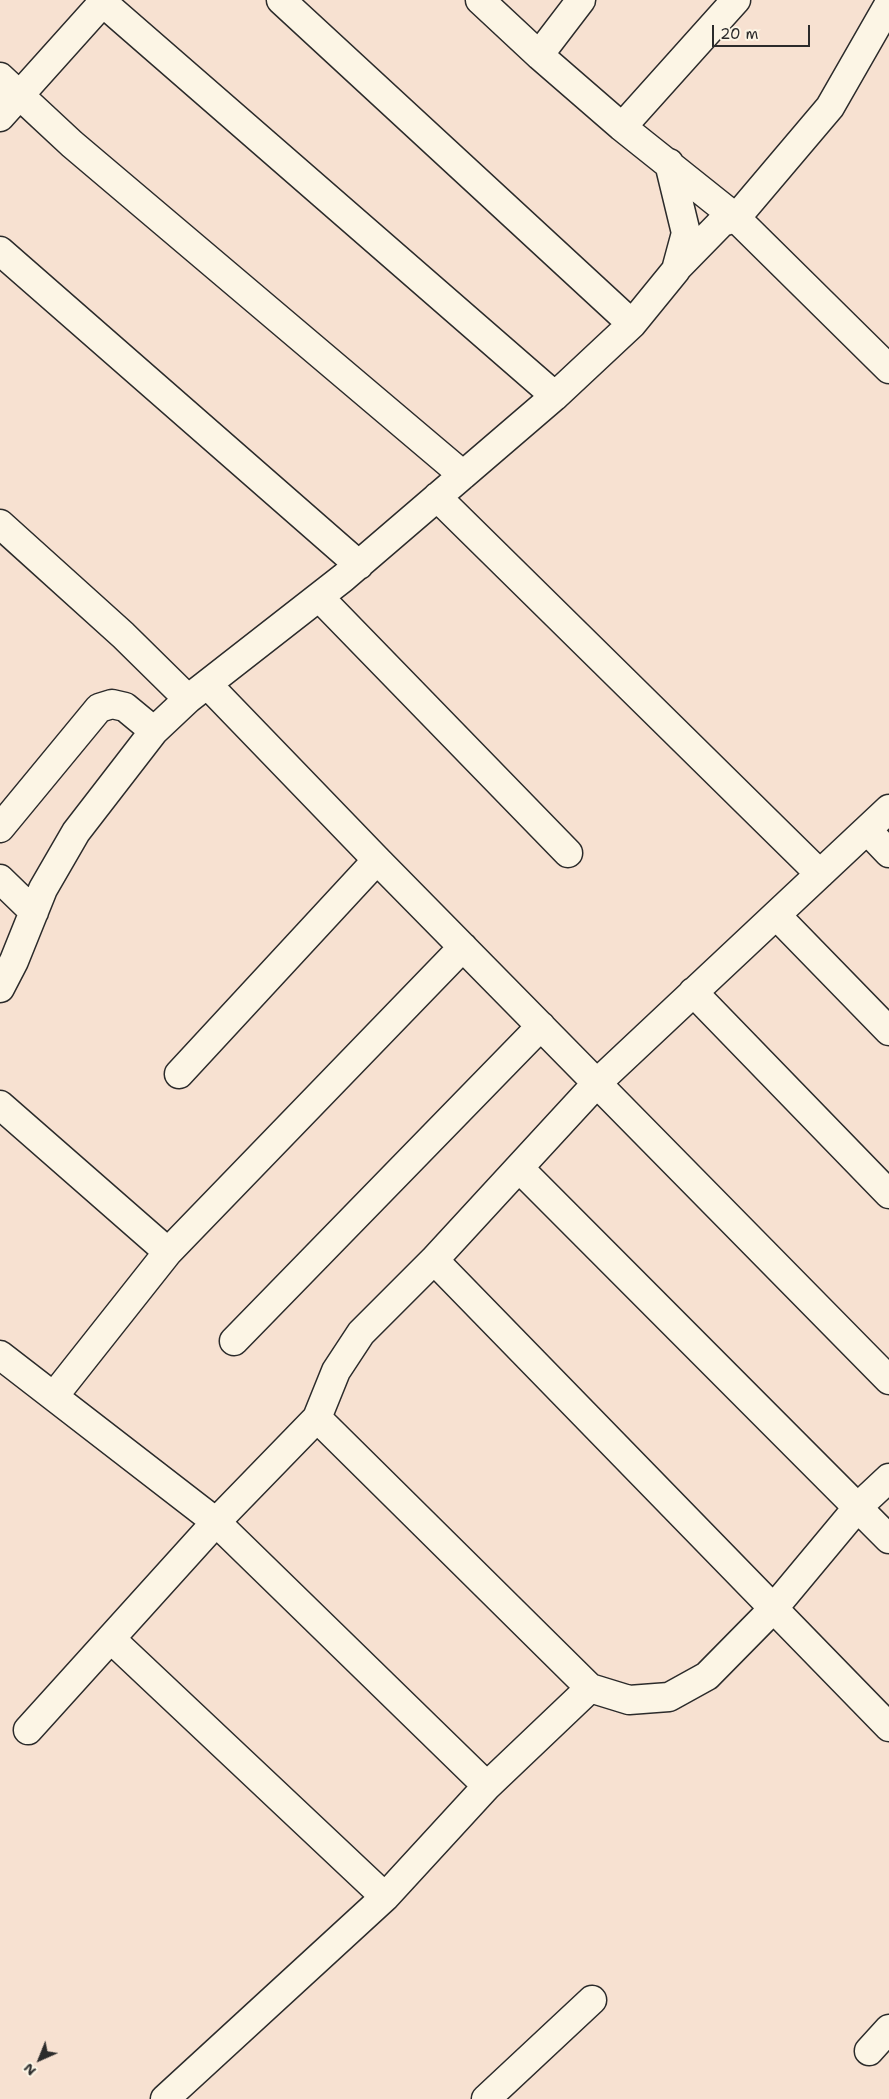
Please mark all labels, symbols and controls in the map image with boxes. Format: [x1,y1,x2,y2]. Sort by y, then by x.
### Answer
scale bar [714,15,812,47]
text: 20 m [720,24,759,44]
north arrow [15,2034,65,2084]
text: N [19,2059,40,2080]

